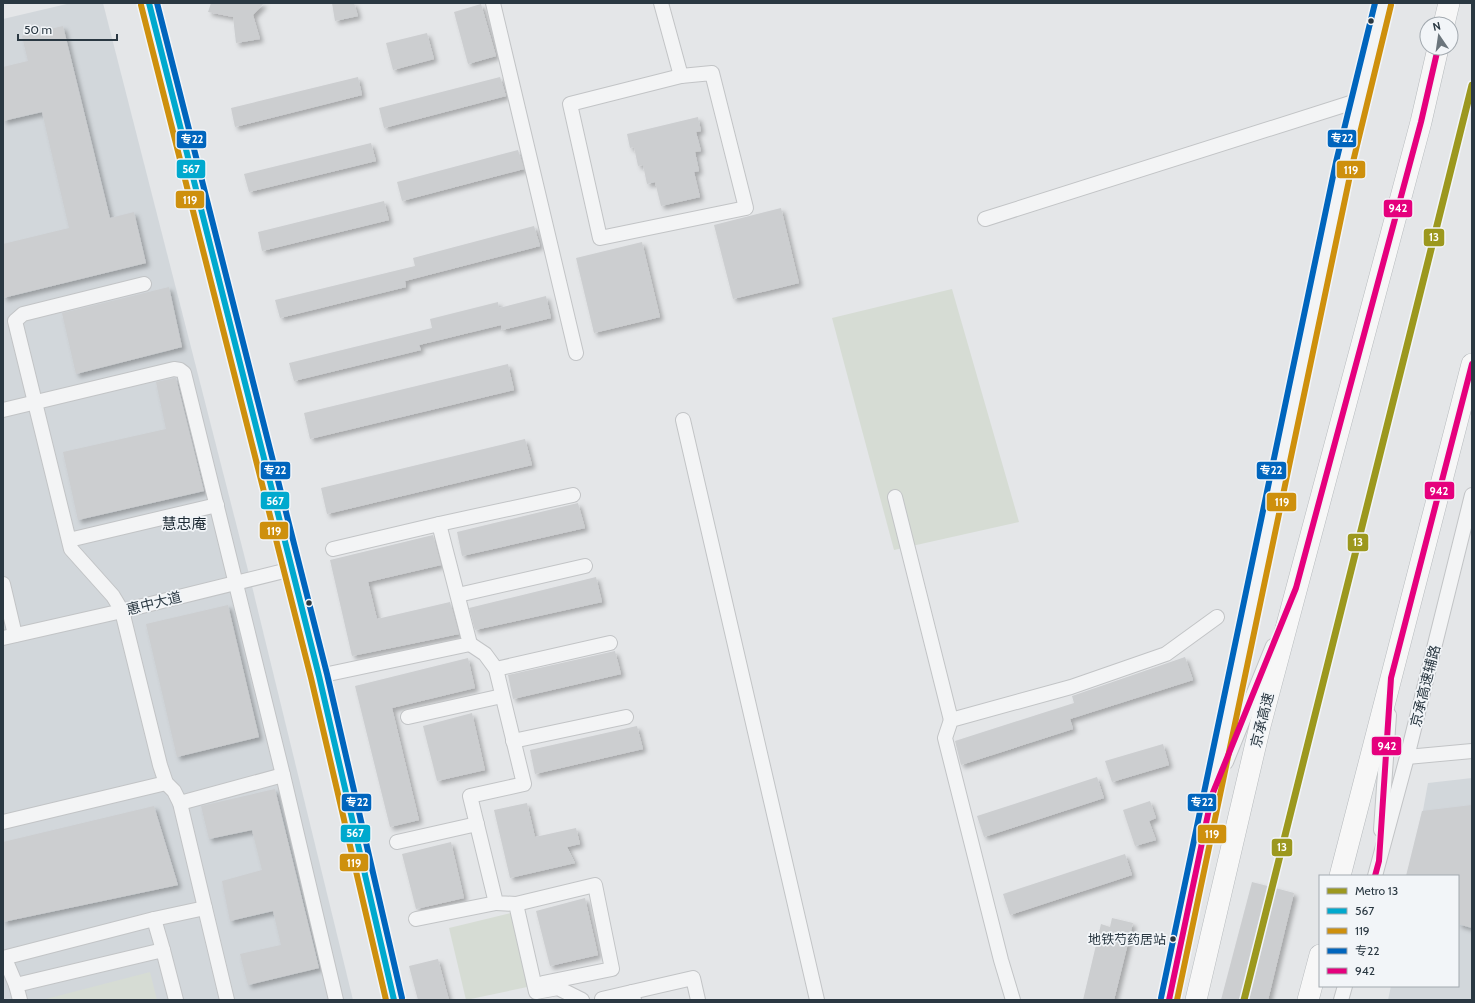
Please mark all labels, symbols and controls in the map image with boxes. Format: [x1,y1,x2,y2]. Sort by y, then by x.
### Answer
scale bar [18,16,117,42]
unlabelled marker [1366,16,1376,26]
north arrow [1419,16,1459,56]
text: N [1431,19,1442,34]
text: 50 m [24,22,52,37]
line badge: 专22 [1327,129,1357,148]
line badge: 专22 [176,130,207,149]
text: 专22 [1331,131,1353,145]
text: 专22 [181,132,203,146]
line badge: 567 [176,159,206,179]
line badge: 119 [1336,160,1366,179]
text: 567 [182,162,200,176]
text: 119 [1344,163,1358,177]
line badge: 119 [175,190,205,209]
text: 119 [183,193,197,207]
line badge: 942 [1383,199,1413,218]
text: 942 [1389,201,1408,215]
line badge: 13 [1423,228,1445,247]
text: 13 [1429,230,1439,244]
line badge: 专22 [260,461,291,480]
line badge: 专22 [1256,461,1287,480]
text: 专22 [264,463,286,477]
text: 专22 [1260,463,1282,477]
line badge: 942 [1424,481,1455,500]
text: 942 [1430,484,1449,498]
line badge: 567 [260,491,290,510]
line badge: 119 [1266,492,1297,512]
text: 567 [266,494,284,508]
text: 119 [1275,495,1289,509]
district label: 慧忠庵 [161,515,207,533]
line badge: 119 [259,521,289,540]
text: 119 [267,524,281,538]
line badge: 13 [1347,533,1369,552]
text: 13 [1353,535,1363,549]
street label: 惠中大道 [125,587,183,619]
unlabelled marker [304,598,314,608]
street label: 京承高速辅路 [1406,643,1444,729]
street label: 京承高速 [1246,691,1278,749]
line badge: 942 [1371,736,1402,756]
text: 942 [1378,739,1397,753]
line badge: 专22 [341,793,372,812]
line badge: 专22 [1187,793,1217,812]
text: 专22 [346,795,368,809]
text: 专22 [1191,795,1213,809]
line badge: 567 [340,824,371,843]
line badge: 119 [1197,824,1227,844]
text: 567 [346,826,364,840]
text: 119 [1205,827,1219,841]
line badge: 13 [1271,838,1293,857]
text: 13 [1277,840,1287,854]
line badge: 119 [339,853,369,872]
text: 119 [347,856,361,870]
legend [1319,875,1459,987]
text: Metro 13 [1355,883,1398,898]
text: 567 [1355,903,1374,918]
text: 119 [1355,923,1370,938]
place label: 地铁芍药居站 [1088,931,1166,947]
marker: 地铁芍药居站 [1168,934,1178,944]
text: 专22 [1355,943,1380,958]
text: 942 [1355,963,1375,978]

